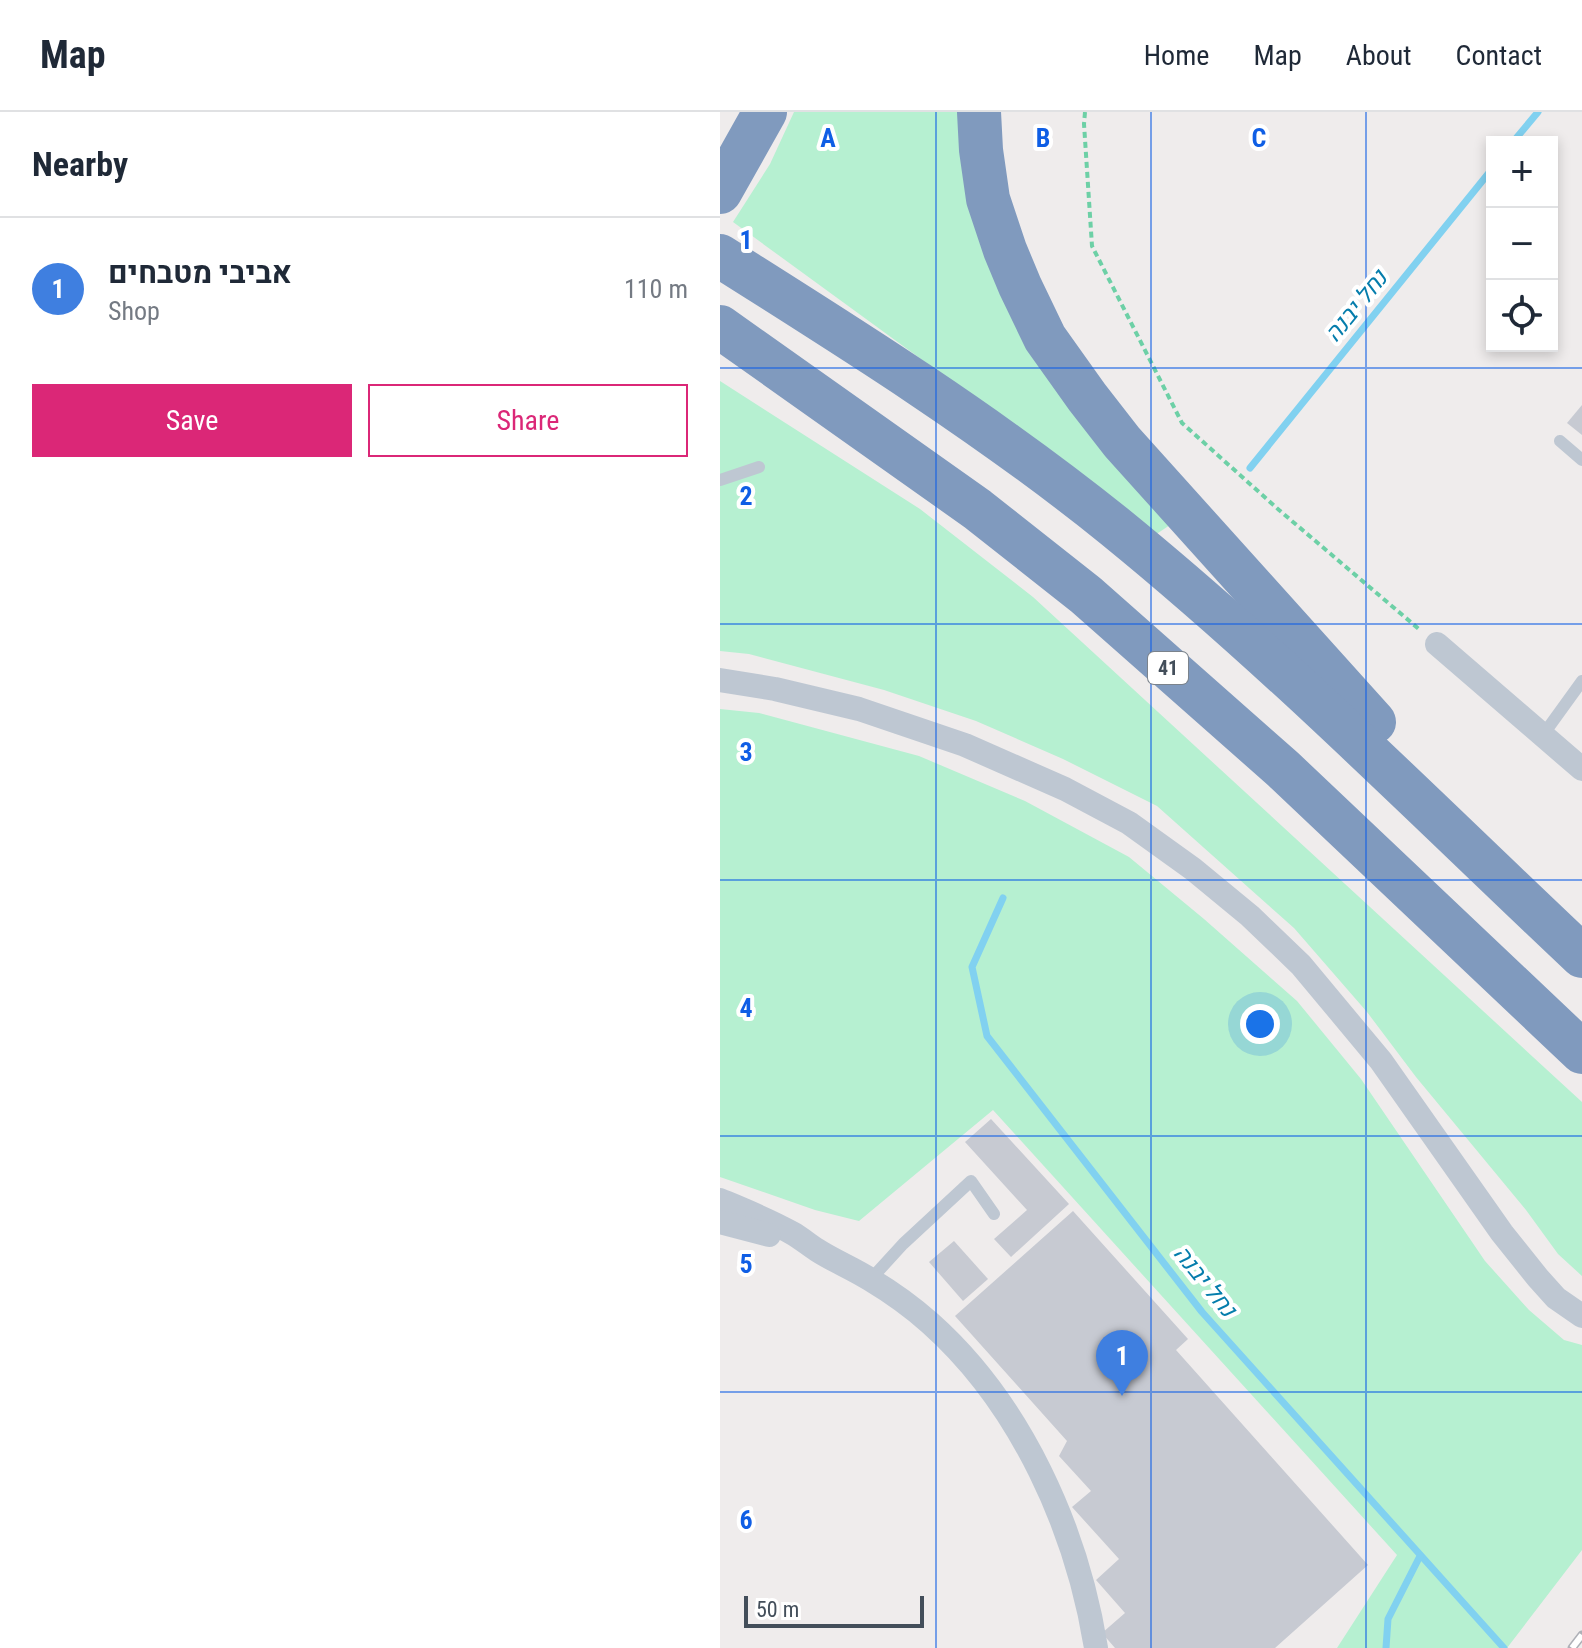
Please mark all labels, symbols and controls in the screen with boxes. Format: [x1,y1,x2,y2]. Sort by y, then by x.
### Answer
text: Map [40,33,106,77]
text: Home [1144,39,1209,72]
text: Map [1253,39,1302,72]
text: About [1346,39,1412,72]
text: Contact [1456,39,1542,72]
text: A [820,123,836,153]
text: B [1036,123,1050,153]
text: C [1252,123,1267,153]
map controls [1486,136,1558,352]
button: + [1486,136,1558,208]
text: Nearby [32,144,128,184]
button: − [1486,208,1558,280]
text: 1 [739,225,753,255]
text: אביבי מטבחים [108,255,292,290]
water label: נחל יבנה [1319,263,1395,347]
text: 1 [51,274,65,304]
text: 110 m [624,274,688,304]
button: locate [1486,280,1558,352]
text: Shop [108,296,160,326]
button: Save [32,384,352,457]
button: Share [368,384,688,457]
text: 2 [739,481,753,511]
road number: 41 [1148,652,1188,684]
text: 3 [739,737,753,767]
text: 4 [739,993,753,1023]
your location [1240,1004,1280,1044]
water label: נחל יבנה [1168,1240,1244,1324]
text: 5 [739,1249,753,1279]
pin: 1 [1096,1330,1148,1396]
text: 6 [739,1505,753,1535]
scale bar [744,1592,924,1628]
text: 50 m [756,1597,799,1622]

